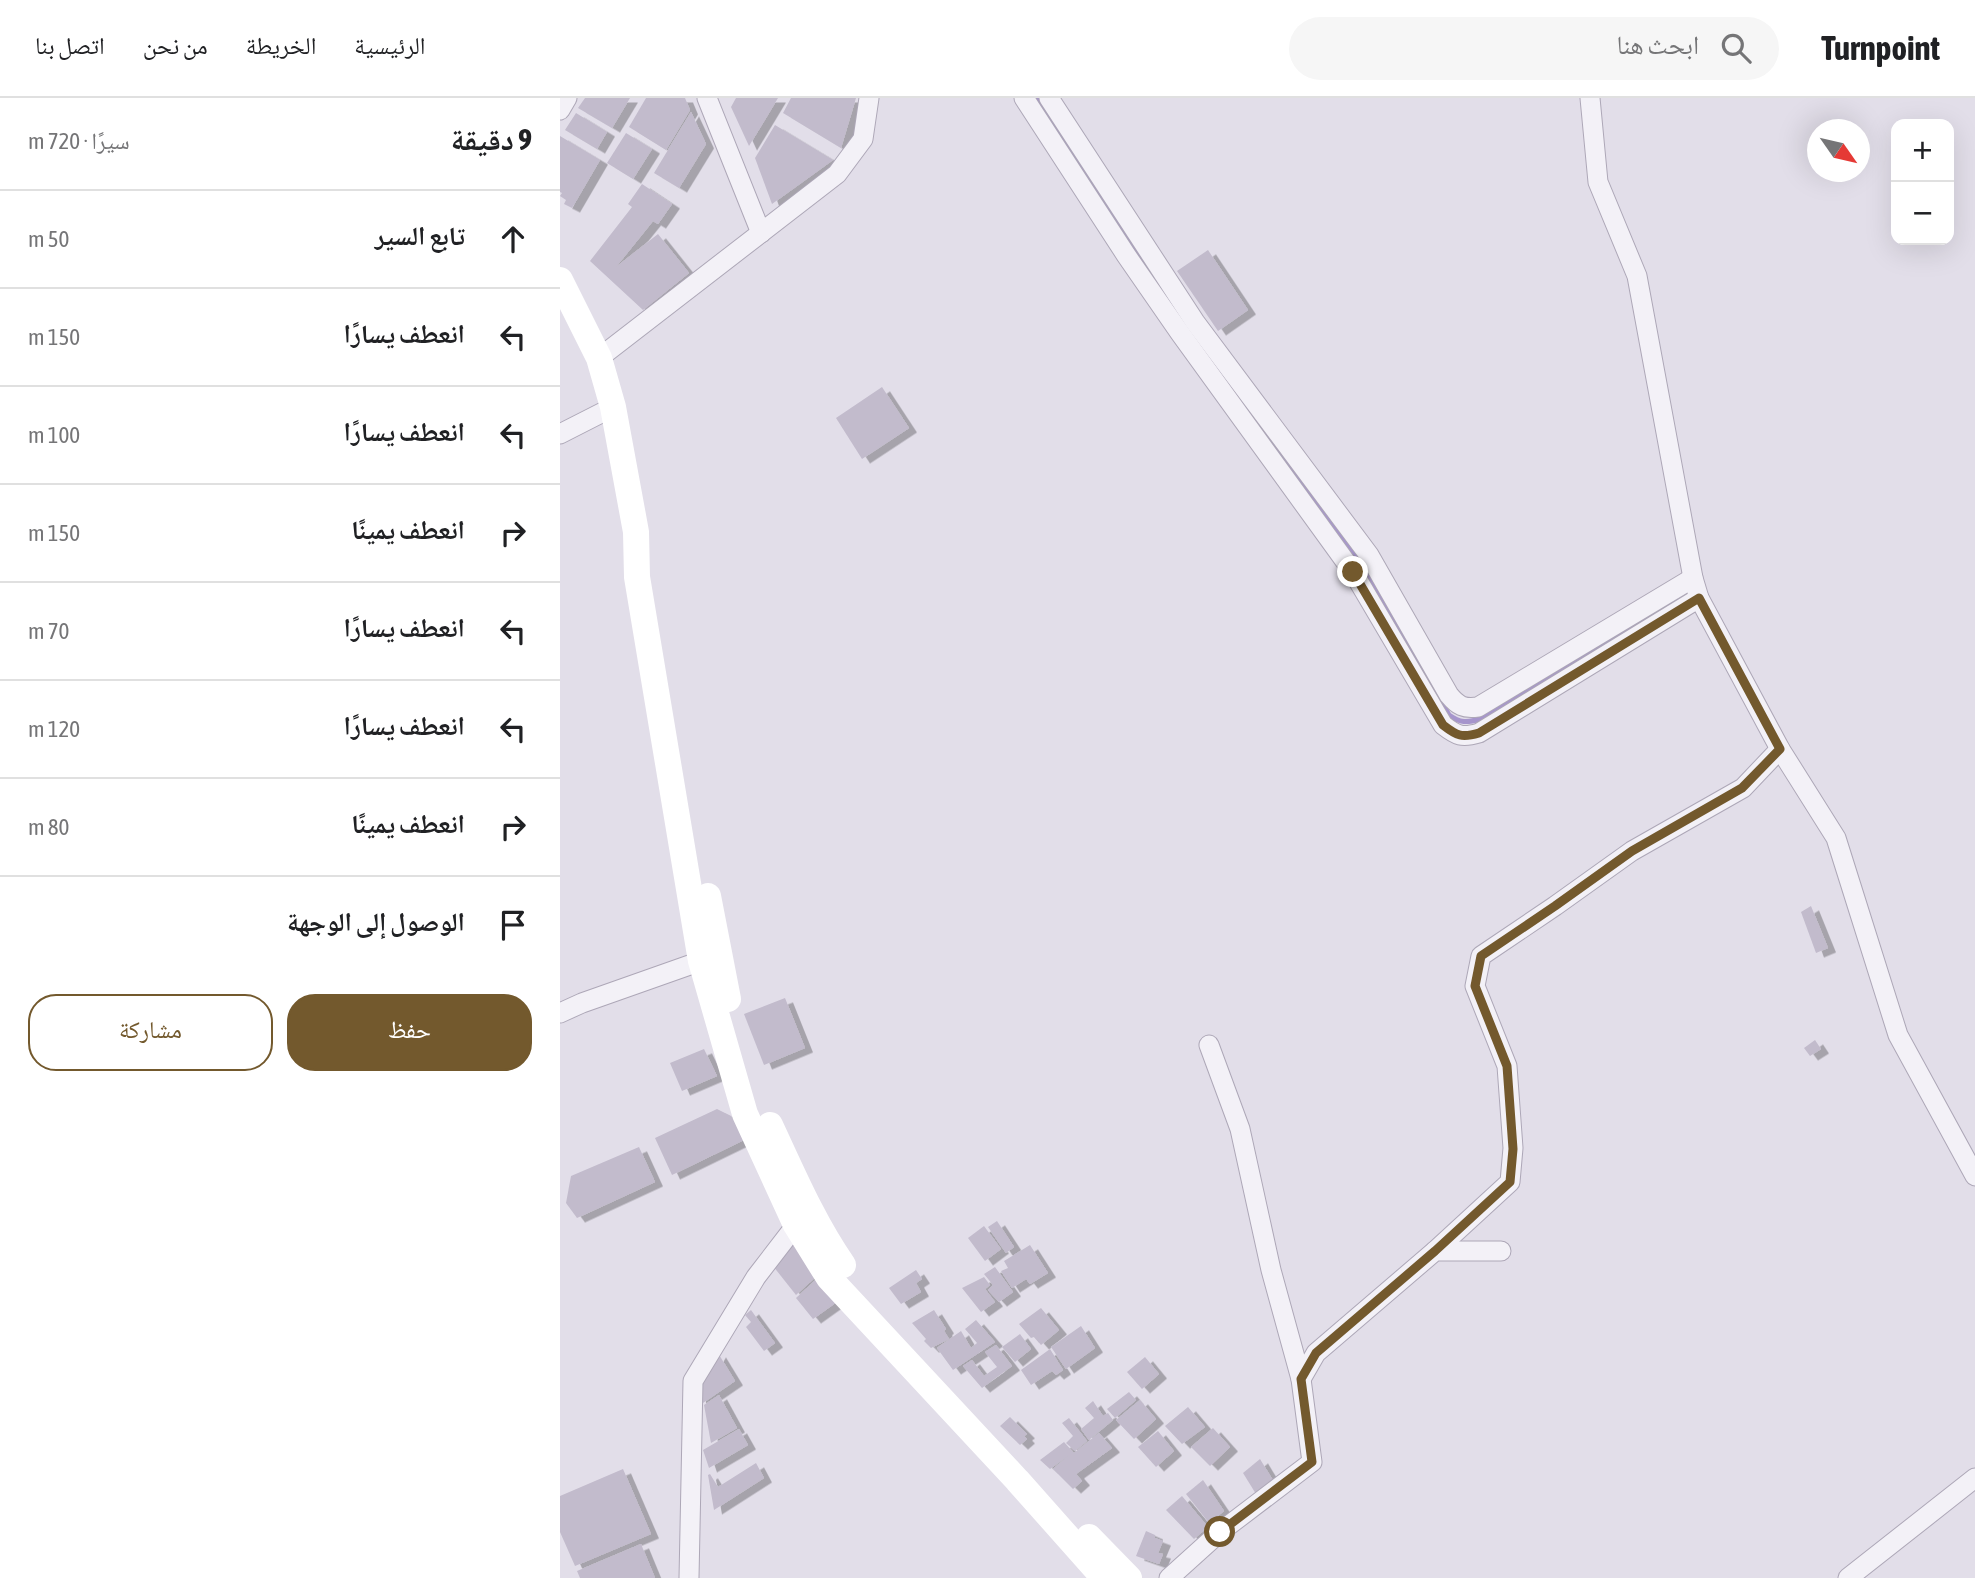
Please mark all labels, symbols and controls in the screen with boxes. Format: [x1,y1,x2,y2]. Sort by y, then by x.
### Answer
search box [1289,17,1779,80]
icon: search [1717,29,1755,67]
text: Turnpoint [1821,29,1940,67]
text: ابحث هنا [1616,30,1699,60]
text: اتصل بنا [35,32,105,59]
text: من نحن [143,32,208,59]
text: الخريطة [246,32,316,59]
text: الرئيسية [354,32,425,59]
north arrow [1807,119,1870,182]
map controls [1891,119,1954,245]
button: + [1891,119,1954,182]
text: 9 دقيقة [451,122,532,156]
text: سيرًا · 720 m [28,128,130,154]
button: − [1891,182,1954,245]
icon: ahead [494,220,532,258]
text: تابع السير [375,221,465,251]
text: 50 m [28,226,69,252]
icon: left [494,318,532,356]
text: انعطف يسارًا [344,319,465,349]
text: 150 m [28,324,80,350]
icon: left [494,416,532,454]
text: انعطف يسارًا [344,417,465,447]
text: 100 m [28,422,80,448]
icon: right [494,514,532,552]
text: انعطف يمينًا [351,515,465,545]
text: 150 m [28,520,80,546]
route end [1337,556,1368,587]
icon: left [494,612,532,650]
text: انعطف يسارًا [344,613,465,643]
text: 70 m [28,618,69,644]
icon: left [494,710,532,748]
text: انعطف يسارًا [344,711,465,741]
text: 120 m [28,716,80,742]
icon: right [494,808,532,846]
text: انعطف يمينًا [351,809,465,839]
text: 80 m [28,814,69,840]
icon: arrive [494,906,532,944]
text: الوصول إلى الوجهة [287,907,465,937]
button: مشاركة [28,994,273,1071]
button: حفظ [287,994,532,1071]
route start [1204,1516,1235,1547]

